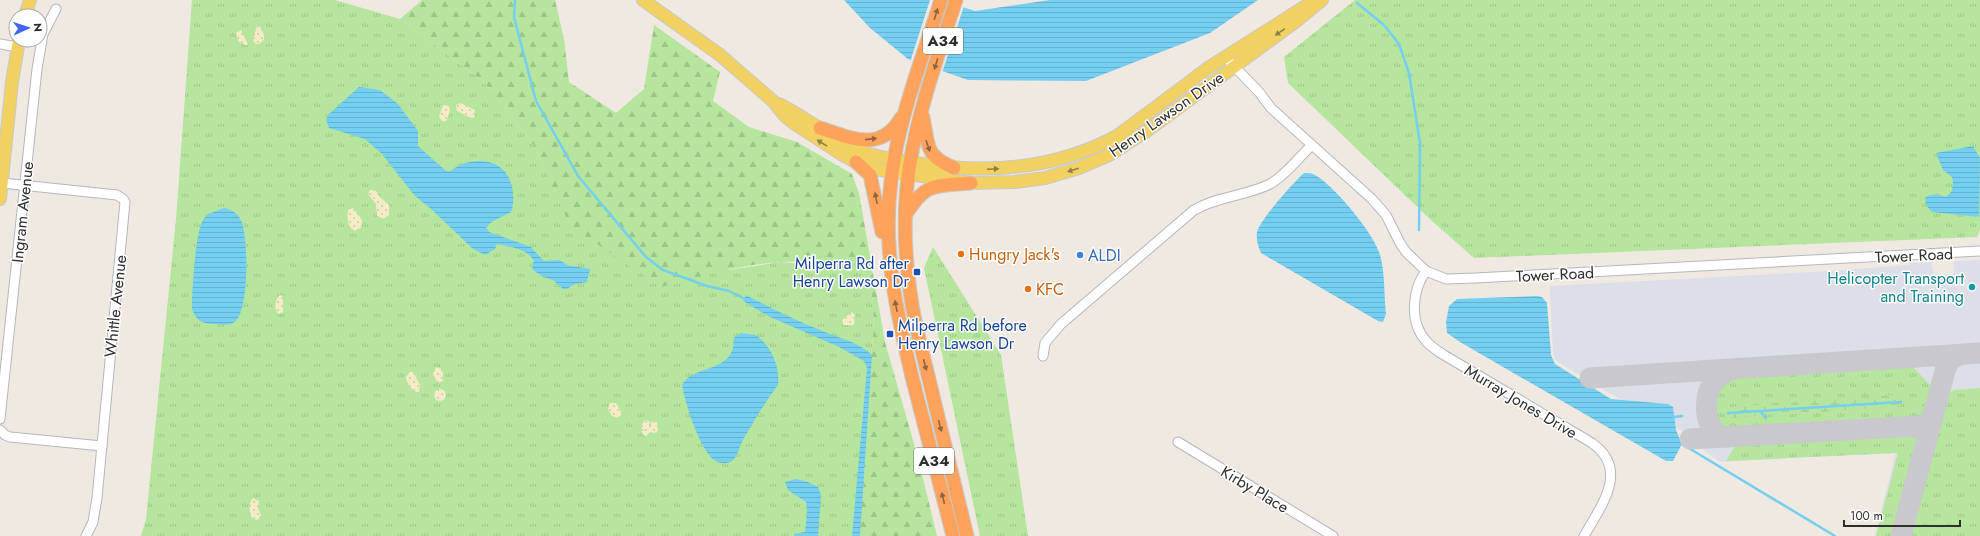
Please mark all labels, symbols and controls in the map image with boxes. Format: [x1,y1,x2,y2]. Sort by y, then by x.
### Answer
north arrow [8,8,48,48]
one-way arrow [933,8,939,20]
text: N [30,23,46,32]
road number: A34 [923,28,963,54]
one-way arrow [1275,28,1285,36]
one-way arrow [933,58,939,70]
street label: Henry Lawson Drive [1104,66,1228,163]
one-way arrow [865,136,877,143]
one-way arrow [816,139,828,146]
one-way arrow [926,141,932,153]
street label: Ingram Avenue [6,160,39,264]
one-way arrow [987,166,1000,172]
one-way arrow [1066,167,1078,173]
one-way arrow [872,192,878,204]
street label: Tower Road [1874,242,1954,269]
place label: Hungry Jack's [969,243,1060,266]
place label: ALDI [1088,244,1121,267]
marker: Hungry Jack's [956,249,966,259]
marker: ALDI [1075,250,1085,260]
place label: Milperra Rd after Henry Lawson Dr [793,252,910,293]
street label: Whittle Avenue [99,254,132,358]
street label: Tower Road [1515,261,1595,288]
marker: Milperra Rd after Henry Lawson Dr [912,267,922,277]
place label: Helicopter Transport and Training [1827,267,1964,308]
place label: KFC [1036,278,1064,301]
marker: Helicopter Transport and Training [1967,282,1977,292]
marker: KFC [1023,284,1033,294]
one-way arrow [892,300,898,312]
place label: Milperra Rd before Henry Lawson Dr [898,314,1027,355]
marker: Milperra Rd before Henry Lawson Dr [885,329,895,339]
one-way arrow [923,359,929,371]
street label: Murray Jones Drive [1460,359,1581,444]
one-way arrow [938,419,944,432]
road number: A34 [914,448,954,474]
street label: Kirby Place [1216,460,1293,519]
one-way arrow [940,492,946,504]
scale bar [1844,502,1960,528]
text: 100 m [1850,507,1883,525]

